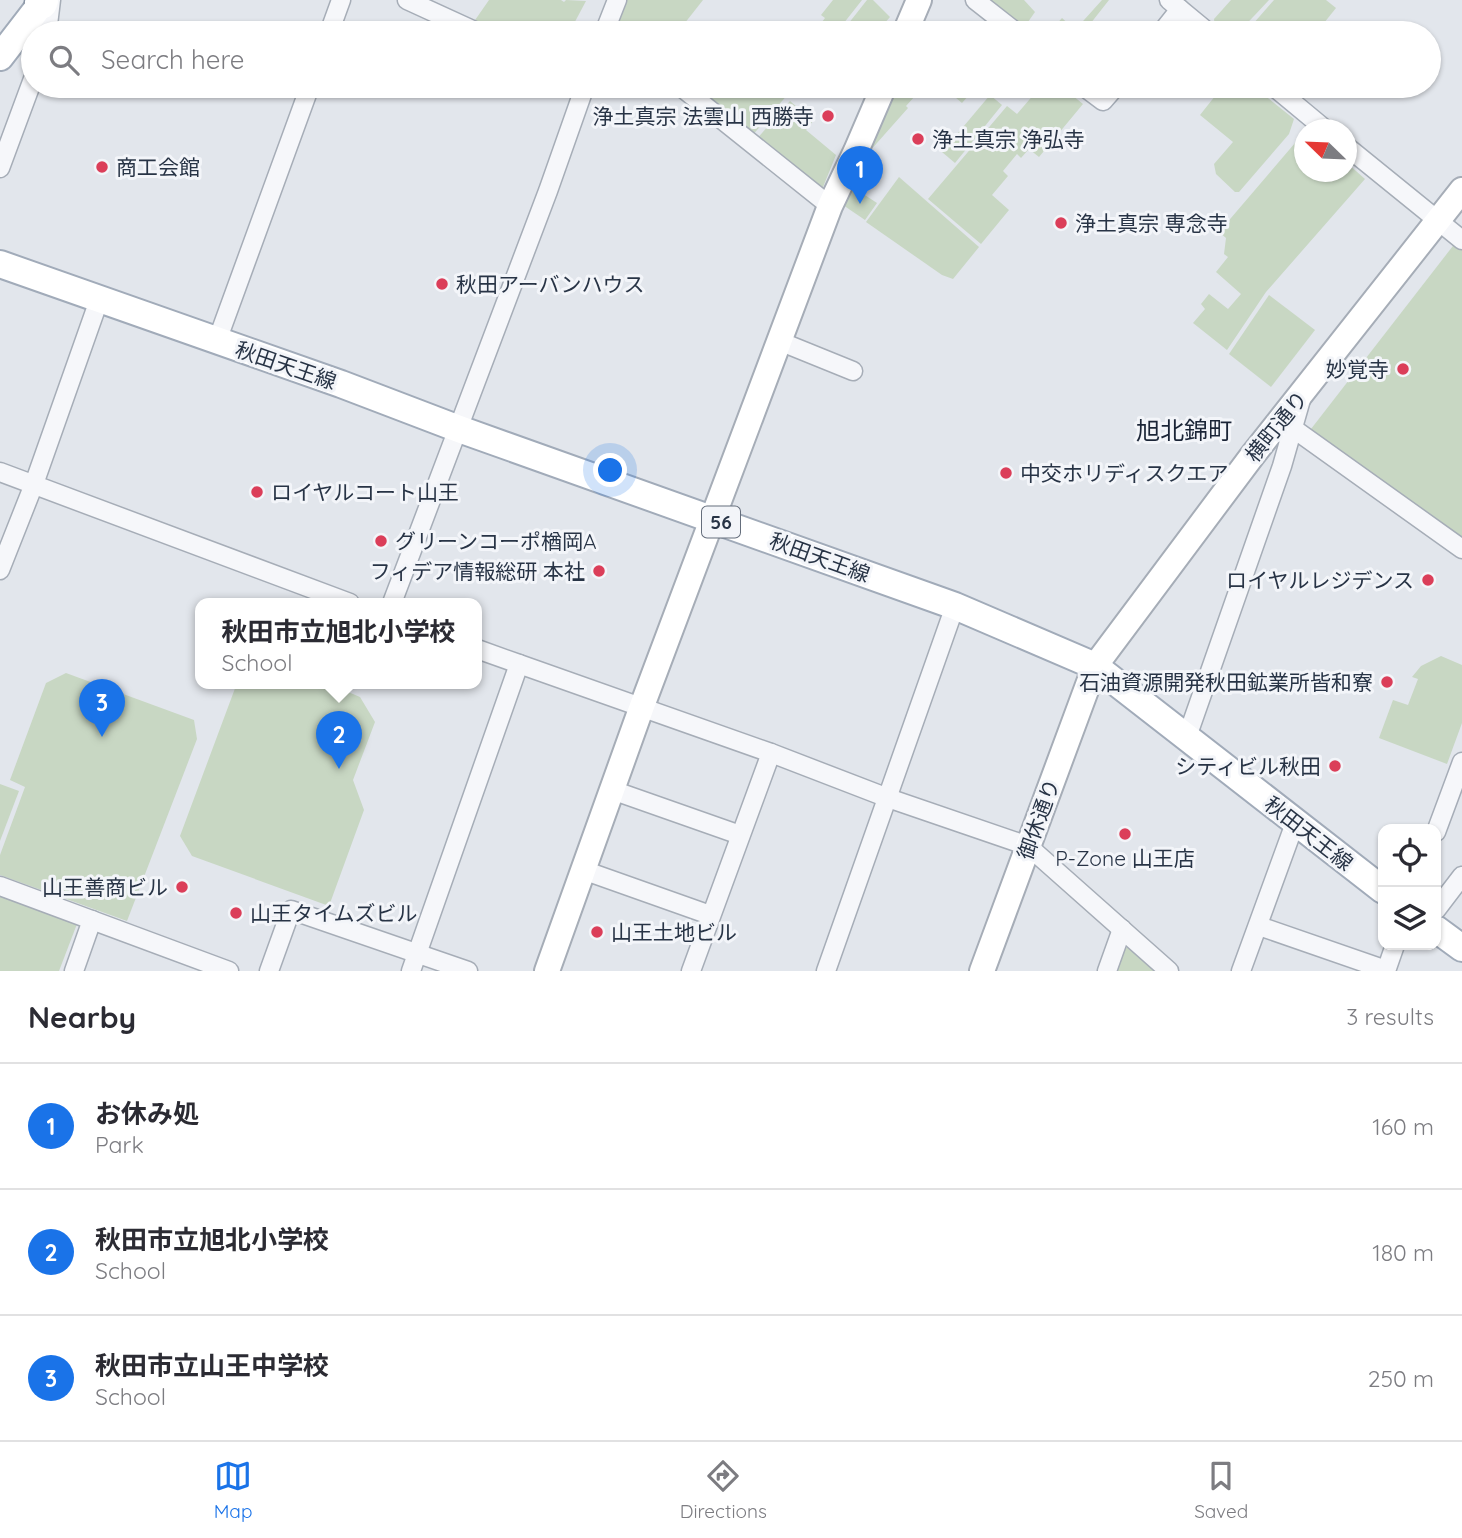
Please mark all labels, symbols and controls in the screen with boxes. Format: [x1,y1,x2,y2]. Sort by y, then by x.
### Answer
search box [21,21,1441,98]
icon: search [45,41,83,79]
text: Search here [101,43,245,76]
place label: 浄土真宗 法雲山 西勝寺 [593,103,814,129]
marker: 浄土真宗 法雲山 西勝寺 [820,108,836,124]
north arrow [1294,119,1357,182]
place label: 浄土真宗 浄弘寺 [932,126,1085,152]
marker: 浄土真宗 浄弘寺 [910,131,926,147]
pin: 1 [837,146,883,204]
place label: 商工会館 [116,154,200,180]
marker: 商工会館 [94,159,110,175]
place label: 浄土真宗 専念寺 [1075,210,1228,236]
marker: 浄土真宗 専念寺 [1053,215,1069,231]
place label: 秋田アーバンハウス [456,271,645,297]
marker: 秋田アーバンハウス [434,276,450,292]
street label: 秋田天王線 [232,336,340,394]
place label: 妙覚寺 [1326,356,1389,382]
marker: 妙覚寺 [1395,361,1411,377]
street label: 横町通り [1239,385,1313,467]
district label: 旭北錦町 [1136,415,1232,445]
your location [593,453,627,487]
place label: 中交ホリディスクエア [1020,460,1229,486]
marker: 中交ホリディスクエア [998,465,1014,481]
place label: ロイヤルコート山王 [271,479,459,505]
marker: ロイヤルコート山王 [249,484,265,500]
road number: 56 [702,506,740,538]
street label: 秋田天王線 [766,527,874,587]
place label: グリーンコーポ楢岡A [395,528,597,554]
marker: グリーンコーポ楢岡A [373,533,389,549]
place label: フィデア情報総研 本社 [370,558,585,584]
marker: フィデア情報総研 本社 [591,563,607,579]
place label: ロイヤルレジデンス [1226,567,1414,593]
marker: ロイヤルレジデンス [1420,572,1436,588]
popup [195,598,482,689]
text: 秋田市立旭北小学校 [221,615,456,648]
text: School [221,648,292,677]
place label: 石油資源開発秋田鉱業所皆和寮 [1079,669,1373,695]
marker: 石油資源開発秋田鉱業所皆和寮 [1379,674,1395,690]
pin: 3 [79,679,125,737]
pin: 2 [316,711,362,769]
place label: シティビル秋田 [1175,753,1321,779]
marker: シティビル秋田 [1327,758,1343,774]
street label: 御休通り [1011,775,1065,863]
street label: 秋田天王線 [1260,790,1358,876]
map controls [1378,824,1441,950]
button: locate [1378,824,1441,887]
marker: P-Zone 山王店 [1117,826,1133,842]
place label: P-Zone 山王店 [1055,845,1195,871]
place label: 山王善商ビル [42,874,168,900]
marker: 山王善商ビル [174,879,190,895]
button: layers [1378,887,1441,950]
place label: 山王タイムズビル [250,900,418,926]
marker: 山王タイムズビル [228,905,244,921]
place label: 山王土地ビル [611,919,737,945]
marker: 山王土地ビル [589,924,605,940]
text: Nearby [28,998,136,1036]
text: 3 results [1346,1002,1434,1031]
text: お休み処 [95,1097,199,1130]
text: 1 [47,1112,55,1141]
text: 160 m [1372,1112,1434,1141]
text: Park [95,1130,144,1159]
text: 秋田市立旭北小学校 [95,1223,329,1256]
text: 2 [44,1238,58,1267]
text: 180 m [1372,1238,1434,1267]
text: School [95,1256,166,1285]
text: 秋田市立山王中学校 [95,1349,329,1382]
text: 3 [45,1364,57,1393]
text: 250 m [1368,1364,1434,1393]
text: School [95,1382,166,1411]
tab: Map [214,1457,252,1523]
tab: Directions [680,1457,767,1523]
tab: Saved [1194,1457,1248,1523]

